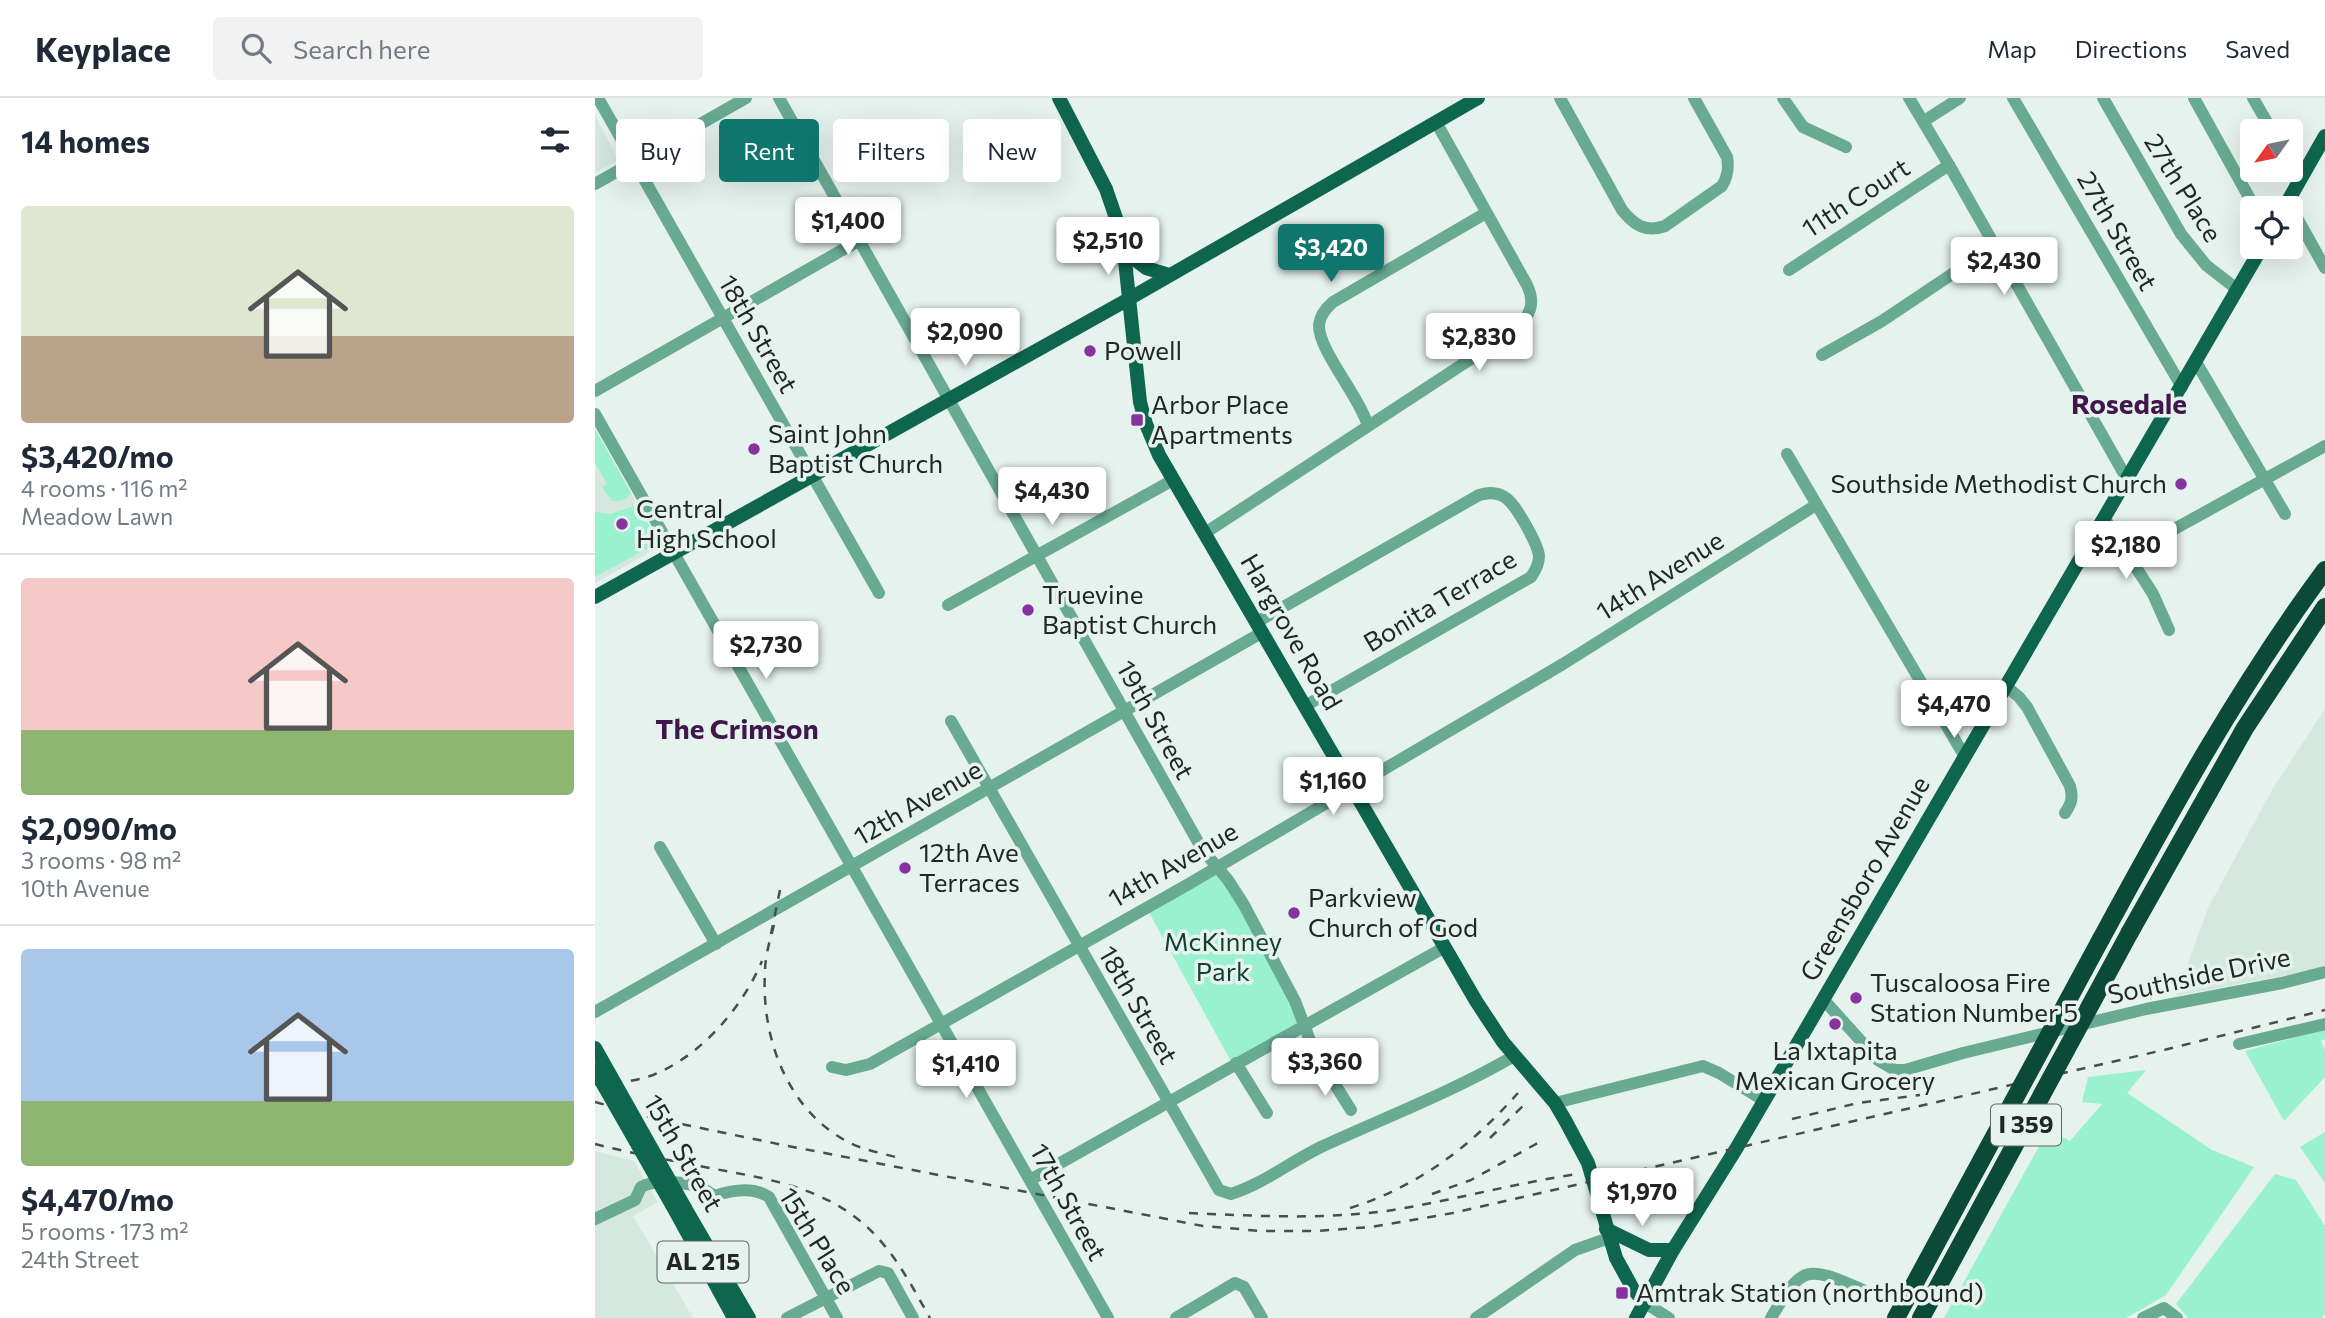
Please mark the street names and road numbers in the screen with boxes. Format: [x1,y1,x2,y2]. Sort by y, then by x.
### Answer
street label: 27th Place [2139,127,2230,247]
street label: 11th Court [1796,151,1915,243]
street label: 27th Street [2072,165,2165,295]
street label: 18th Street [713,269,805,398]
street label: 14th Avenue [1590,523,1728,626]
street label: Bonita Terrace [1357,542,1521,657]
street label: Hargrove Road [1235,548,1349,715]
street label: 19th Street [1111,654,1202,784]
street label: 12th Avenue [848,753,987,851]
street label: Greensboro Avenue [1792,770,1935,986]
street label: 14th Avenue [1102,814,1242,913]
street label: 18th Street [1093,940,1185,1069]
street label: Southside Drive [2105,940,2293,1009]
street label: 15th Street [638,1088,730,1216]
road number: I 359 [1991,1105,2061,1146]
street label: 17th Street [1025,1137,1114,1265]
street label: 15th Place [773,1181,863,1299]
road number: AL 215 [657,1242,749,1282]

